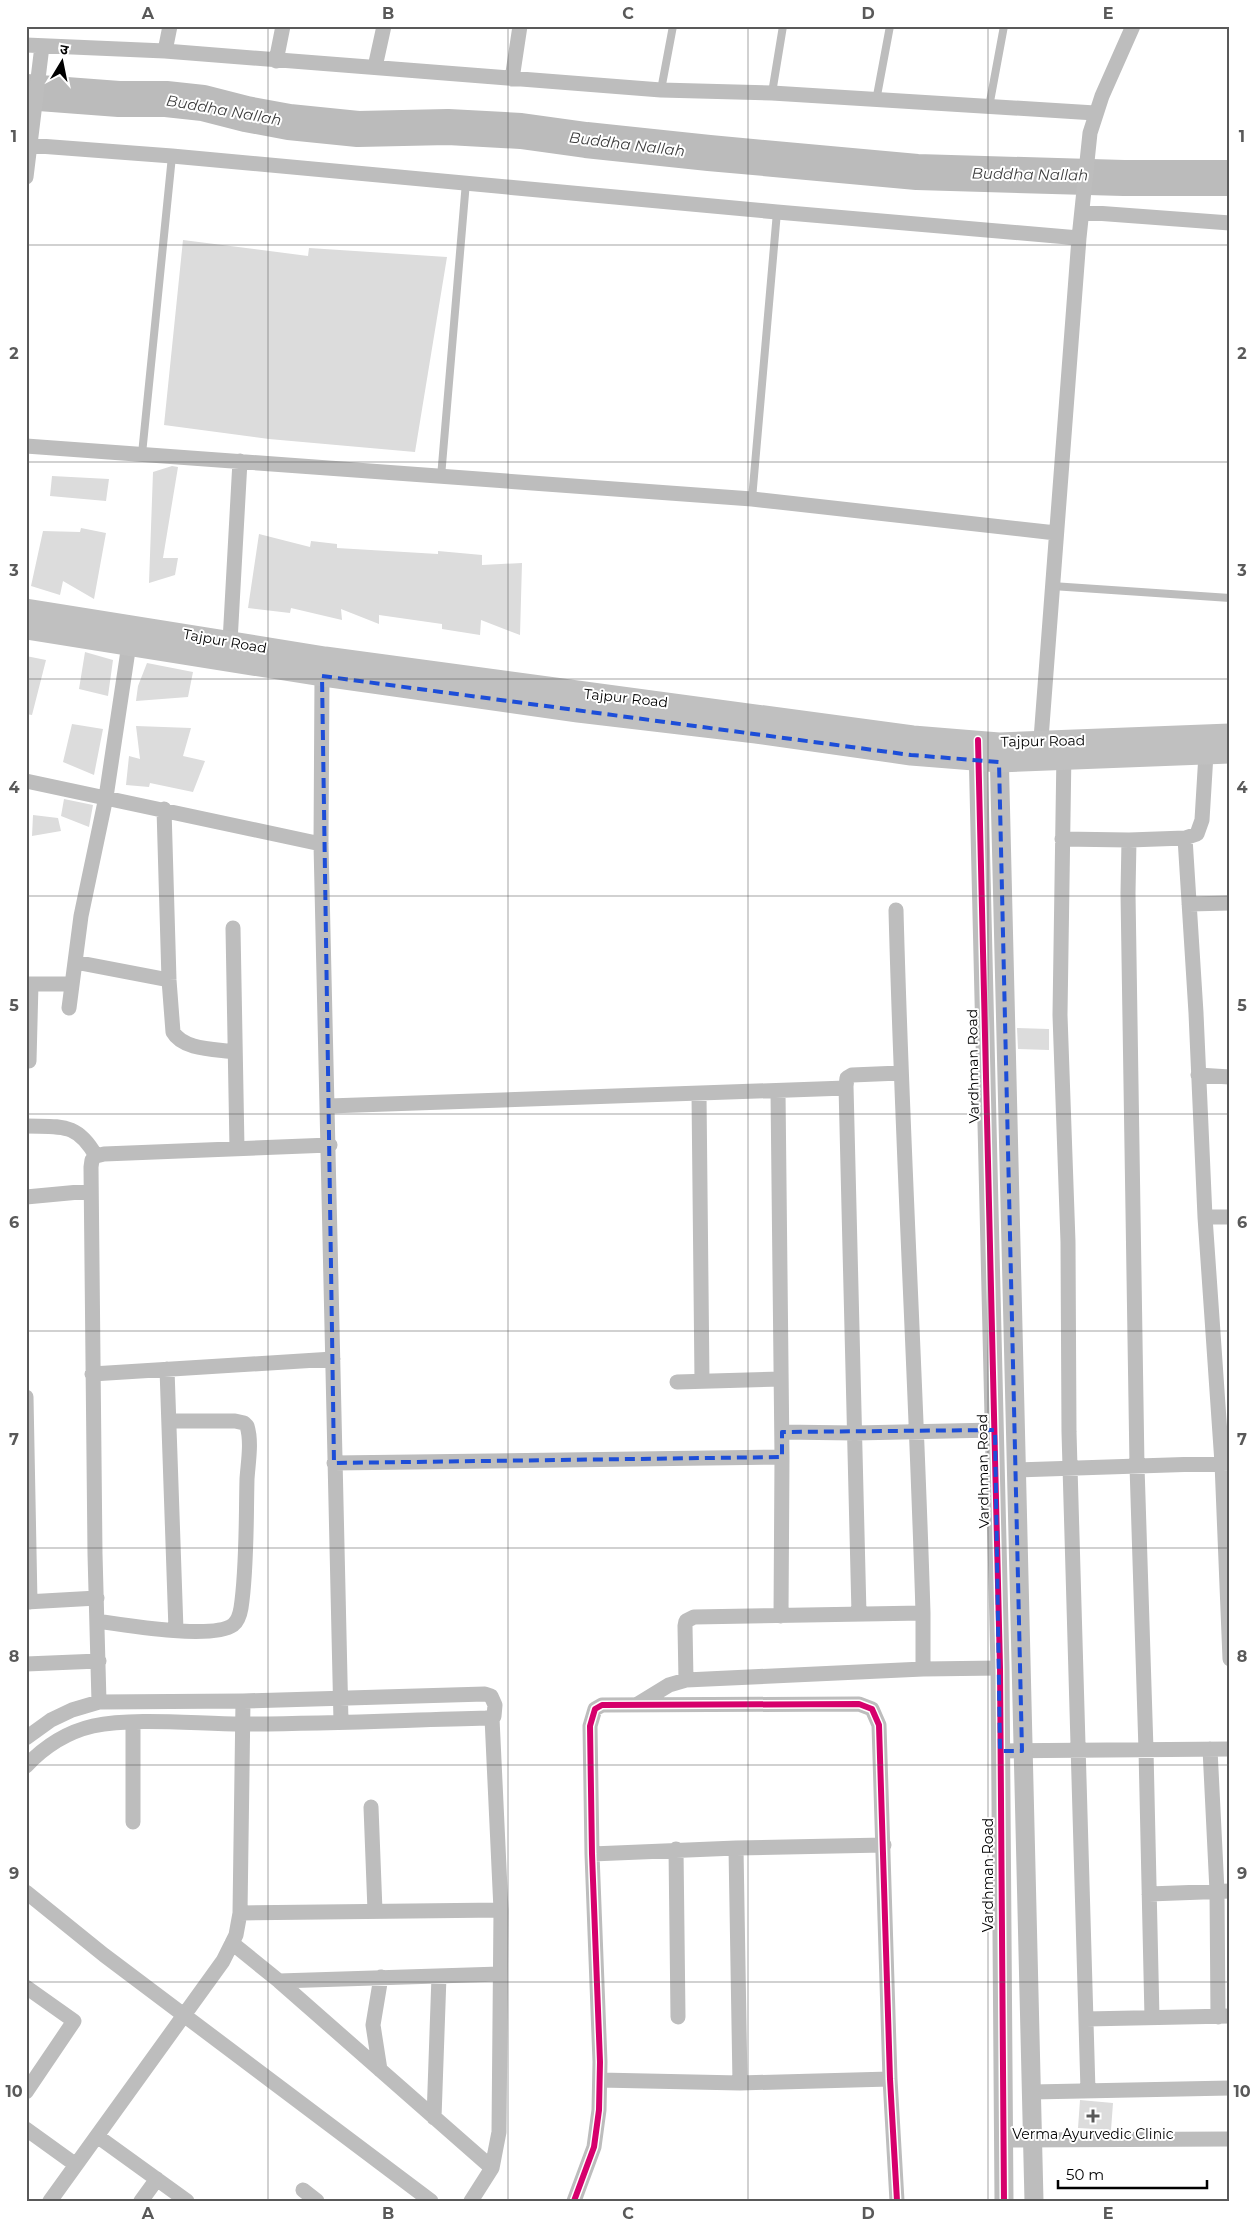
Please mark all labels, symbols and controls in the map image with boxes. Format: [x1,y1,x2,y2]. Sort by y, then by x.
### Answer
text: A [141,4,155,23]
text: B [382,4,394,23]
text: C [622,4,634,23]
text: D [861,4,875,23]
text: E [1103,4,1113,23]
north arrow [38,38,88,88]
text: उ [59,40,71,59]
water label: Buddha Nallah [165,91,283,129]
text: 1 [11,127,17,146]
water label: Buddha Nallah [568,127,686,161]
text: 1 [1239,127,1245,146]
water label: Buddha Nallah [971,163,1089,185]
text: 2 [9,344,19,363]
text: 2 [1237,344,1247,363]
text: 3 [8,561,19,580]
text: 3 [1236,561,1247,580]
street label: Tajpur Road [182,625,268,657]
street label: Tajpur Road [583,685,669,711]
street label: Tajpur Road [1001,731,1085,751]
text: 4 [8,778,20,797]
text: 4 [1236,778,1248,797]
text: 5 [9,996,19,1015]
text: 5 [1237,996,1247,1015]
street label: Vardhman Road [963,1009,983,1123]
text: 6 [9,1213,19,1232]
text: 6 [1237,1213,1247,1232]
street label: Vardhman Road [973,1414,993,1528]
text: 7 [9,1430,19,1449]
text: 7 [1237,1430,1247,1449]
text: 8 [9,1647,19,1666]
text: 8 [1237,1647,1247,1666]
street label: Vardhman Road [979,1818,997,1932]
text: 9 [9,1864,19,1883]
text: 9 [1237,1864,1247,1883]
text: 10 [5,2082,23,2101]
text: 10 [1233,2082,1251,2101]
marker: Verma Ayurvedic Clinic [1086,2109,1100,2123]
place label: Verma Ayurvedic Clinic [1012,2125,1174,2143]
scale bar [1058,2157,1207,2189]
text: 50 m [1066,2165,1104,2184]
text: A [141,2204,155,2223]
text: B [382,2204,394,2223]
text: C [622,2204,634,2223]
text: D [861,2204,875,2223]
text: E [1103,2204,1113,2223]

